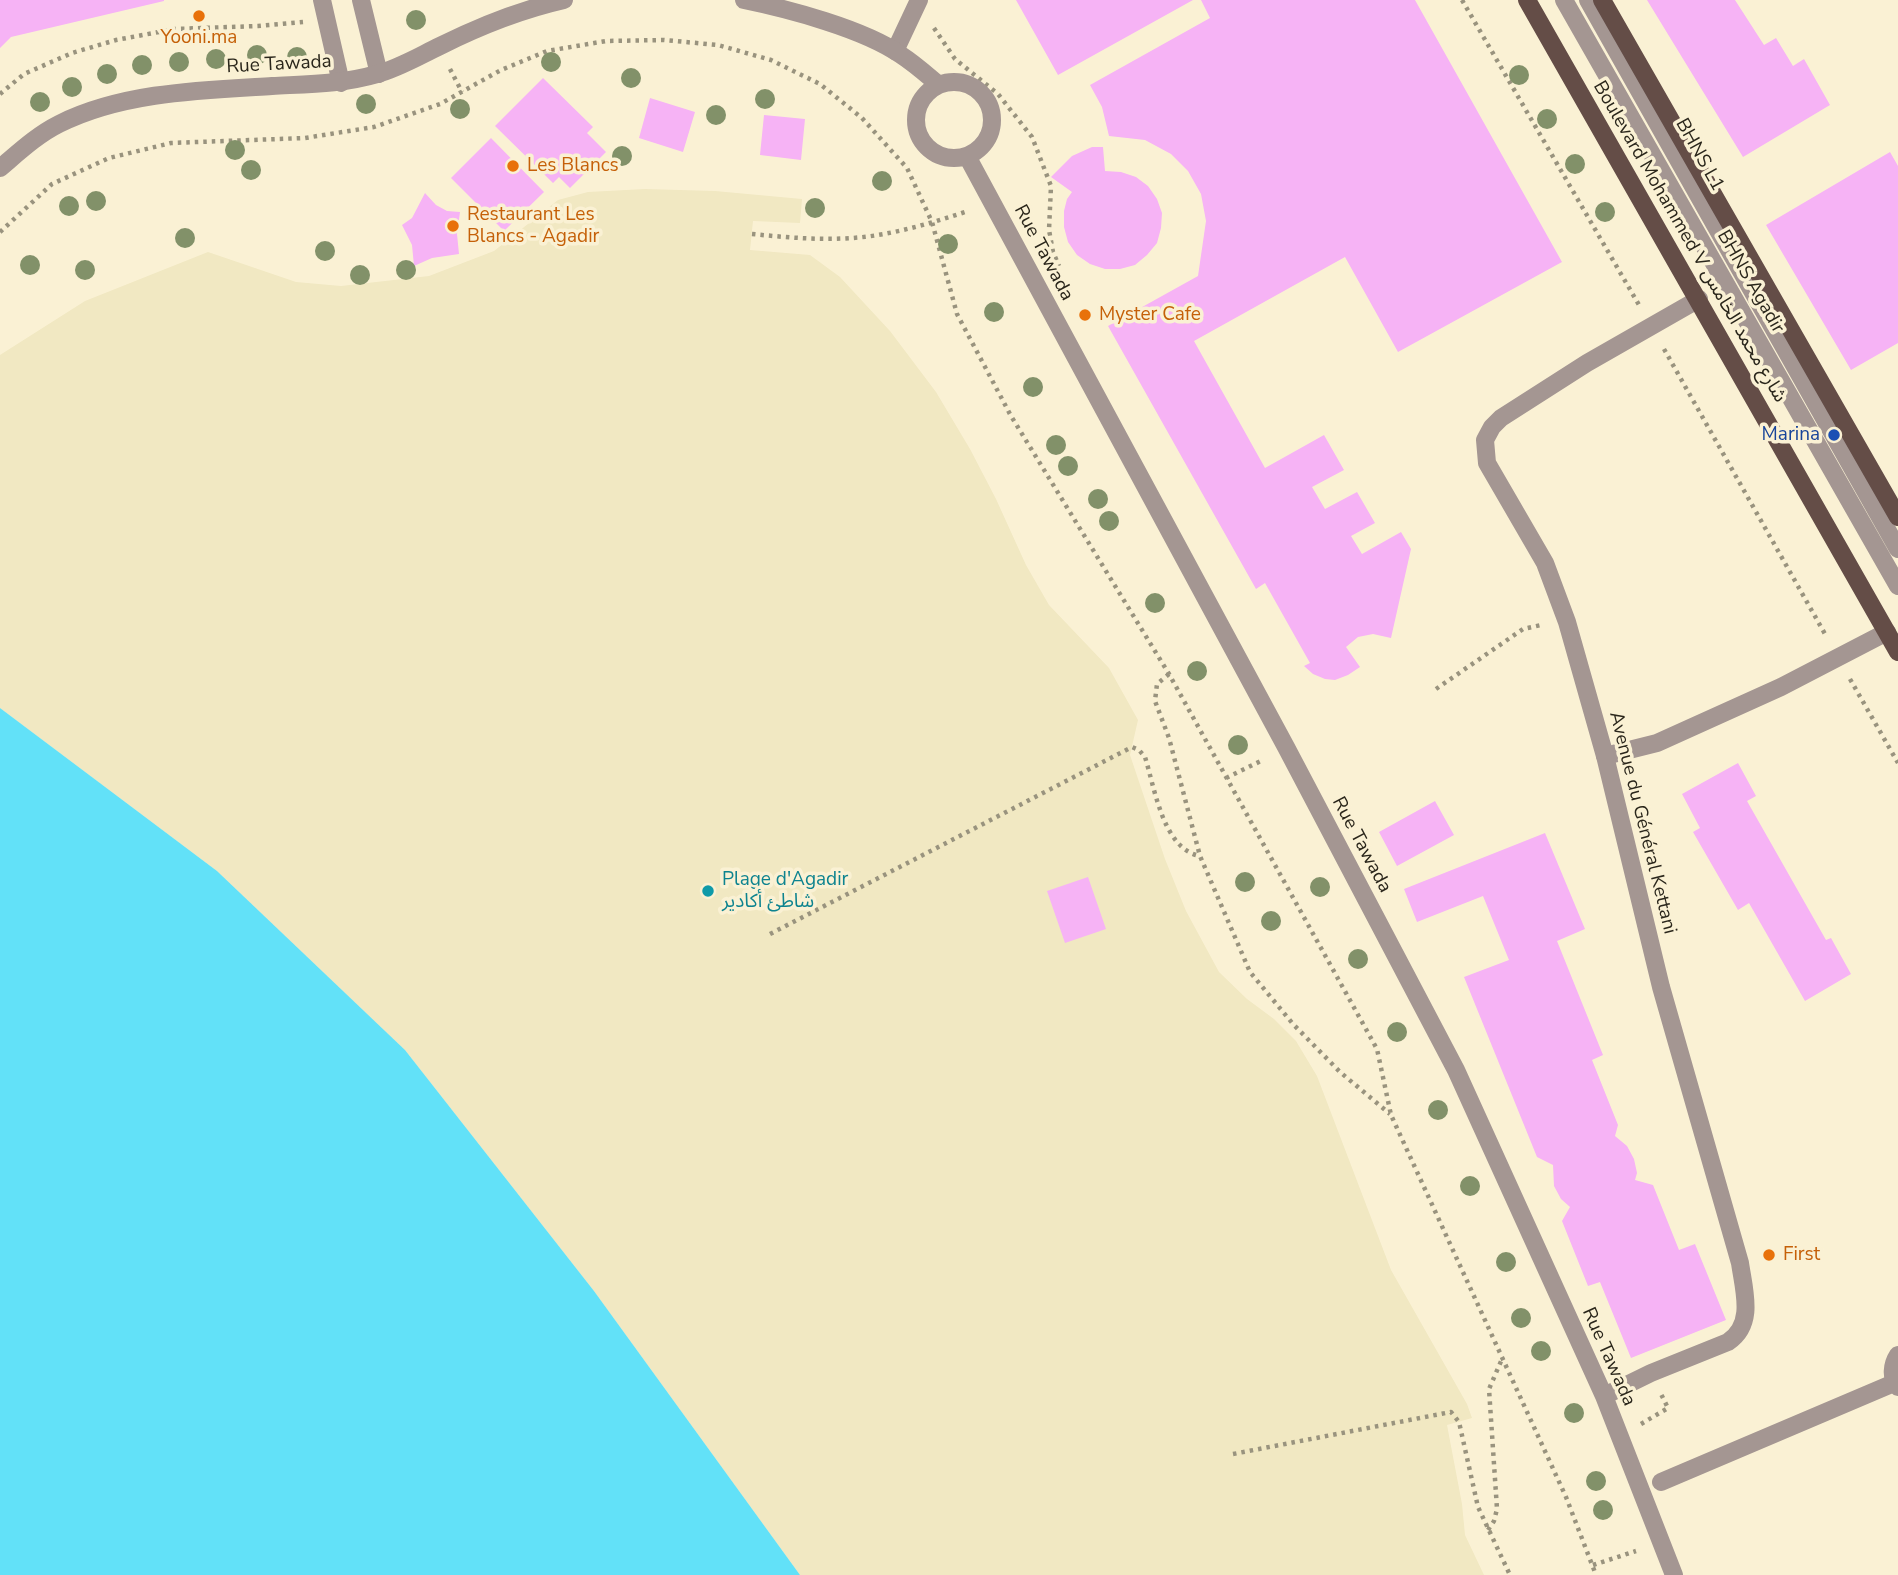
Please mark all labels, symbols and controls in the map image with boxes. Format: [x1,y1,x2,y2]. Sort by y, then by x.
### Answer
marker: Yooni.ma [191,8,207,24]
place label: Yooni.ma [161,27,237,49]
street label: Rue Tawada [226,51,332,79]
street label: Boulevard Mohammed V شارع محمد الخامس [1587,77,1791,407]
street label: BHNS L1 [1670,115,1728,195]
place label: Les Blancs [527,155,619,177]
marker: Les Blancs [505,158,521,174]
street label: Rue Tawada [1008,201,1078,305]
place label: Restaurant Les Blancs - Agadir [467,204,599,248]
marker: Restaurant Les Blancs - Agadir [445,218,461,234]
street label: BHNS Agadir [1711,226,1789,338]
place label: Myster Cafe [1099,304,1201,326]
marker: Myster Cafe [1077,307,1093,323]
place label: Marina [1762,424,1820,446]
marker: Marina [1826,427,1842,443]
street label: Avenue du Général Kettani [1603,709,1681,937]
street label: Rue Tawada [1326,793,1396,897]
place label: Plage d'Agadir شاطئ أكادير [722,869,848,913]
marker: Plage d'Agadir شاطئ أكادير [700,883,716,899]
place label: First [1783,1244,1820,1266]
marker: First [1761,1247,1777,1263]
street label: Rue Tawada [1576,1304,1640,1410]

